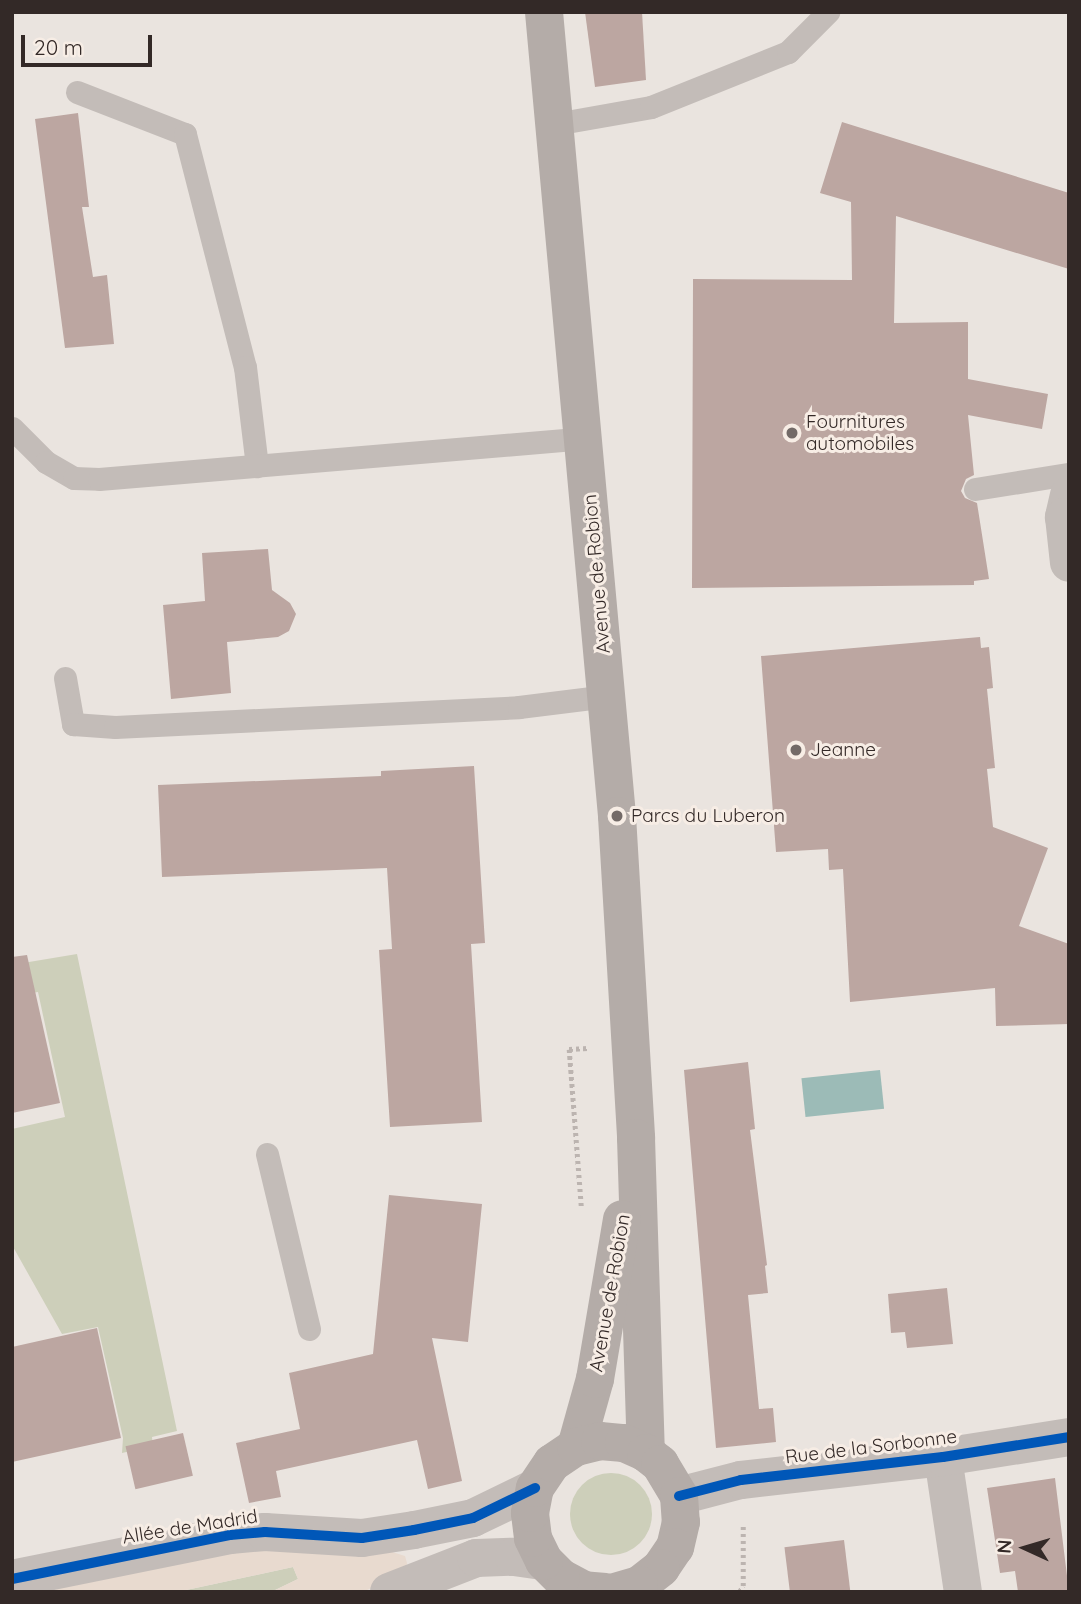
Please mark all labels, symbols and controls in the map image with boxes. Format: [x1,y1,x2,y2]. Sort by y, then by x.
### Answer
scale bar [24,21,156,65]
text: 20 m [34,34,83,60]
place label: Fournitures automobiles [806,411,914,455]
marker: Fournitures automobiles [784,425,800,441]
street label: Avenue de Robion [579,493,615,655]
place label: Jeanne [810,739,876,761]
marker: Jeanne [788,742,804,758]
place label: Parcs du Luberon [631,805,785,827]
marker: Parcs du Luberon [609,808,625,824]
street label: Avenue de Robion [585,1212,635,1374]
street label: Rue de la Sorbonne [784,1425,958,1469]
street label: Allée de Madrid [121,1505,259,1549]
north arrow [990,1513,1060,1583]
text: N [992,1539,1017,1554]

